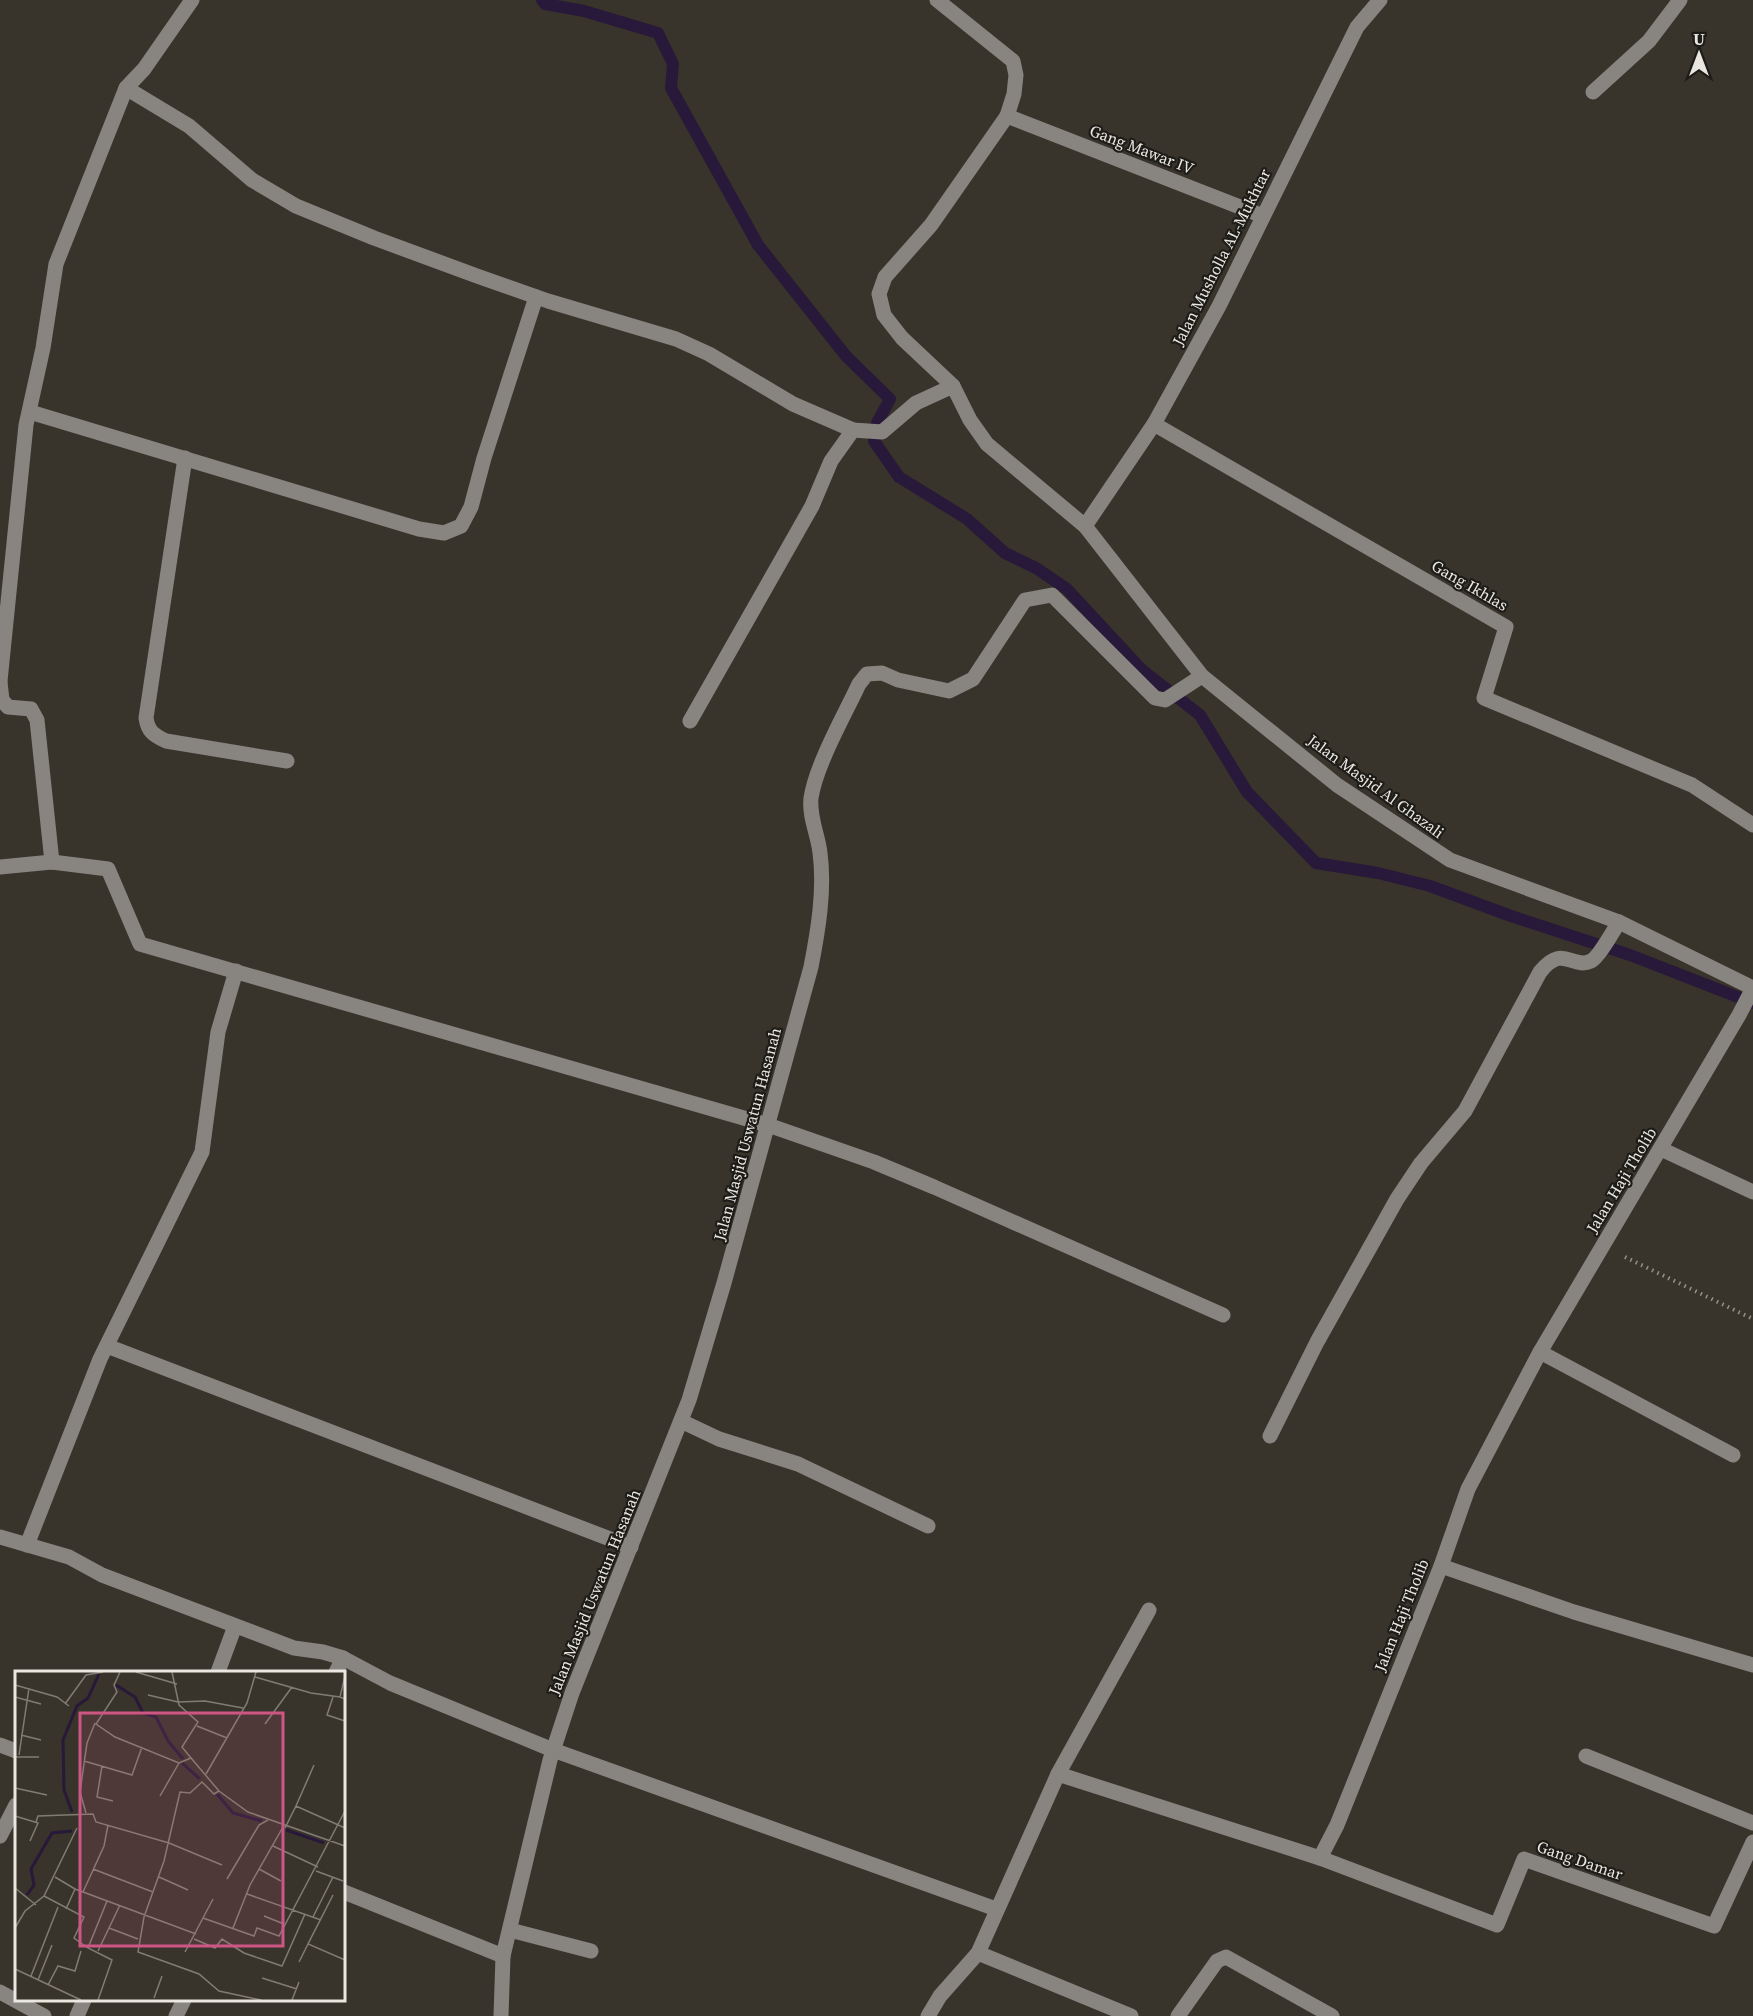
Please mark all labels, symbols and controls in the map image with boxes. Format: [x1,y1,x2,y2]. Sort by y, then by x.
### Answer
north arrow [1669,24,1729,84]
text: U [1693,28,1705,50]
street label: Gang Mawar IV [1087,119,1197,179]
street label: Jalan Musholla AL-Mukhtar [1166,164,1275,350]
street label: Gang Ikhlas [1428,554,1512,616]
street label: Jalan Masjid Al Ghazali [1302,728,1449,843]
street label: Jalan Masjid Uswatun Hasanah [708,1025,786,1244]
street label: Jalan Haji Tholib [1580,1123,1661,1238]
street label: Jalan Masjid Uswatun Hasanah [542,1486,646,1699]
street label: Jalan Haji Tholib [1368,1555,1434,1675]
inset map [15,1671,345,2001]
street label: Gang Damar [1534,1835,1626,1885]

